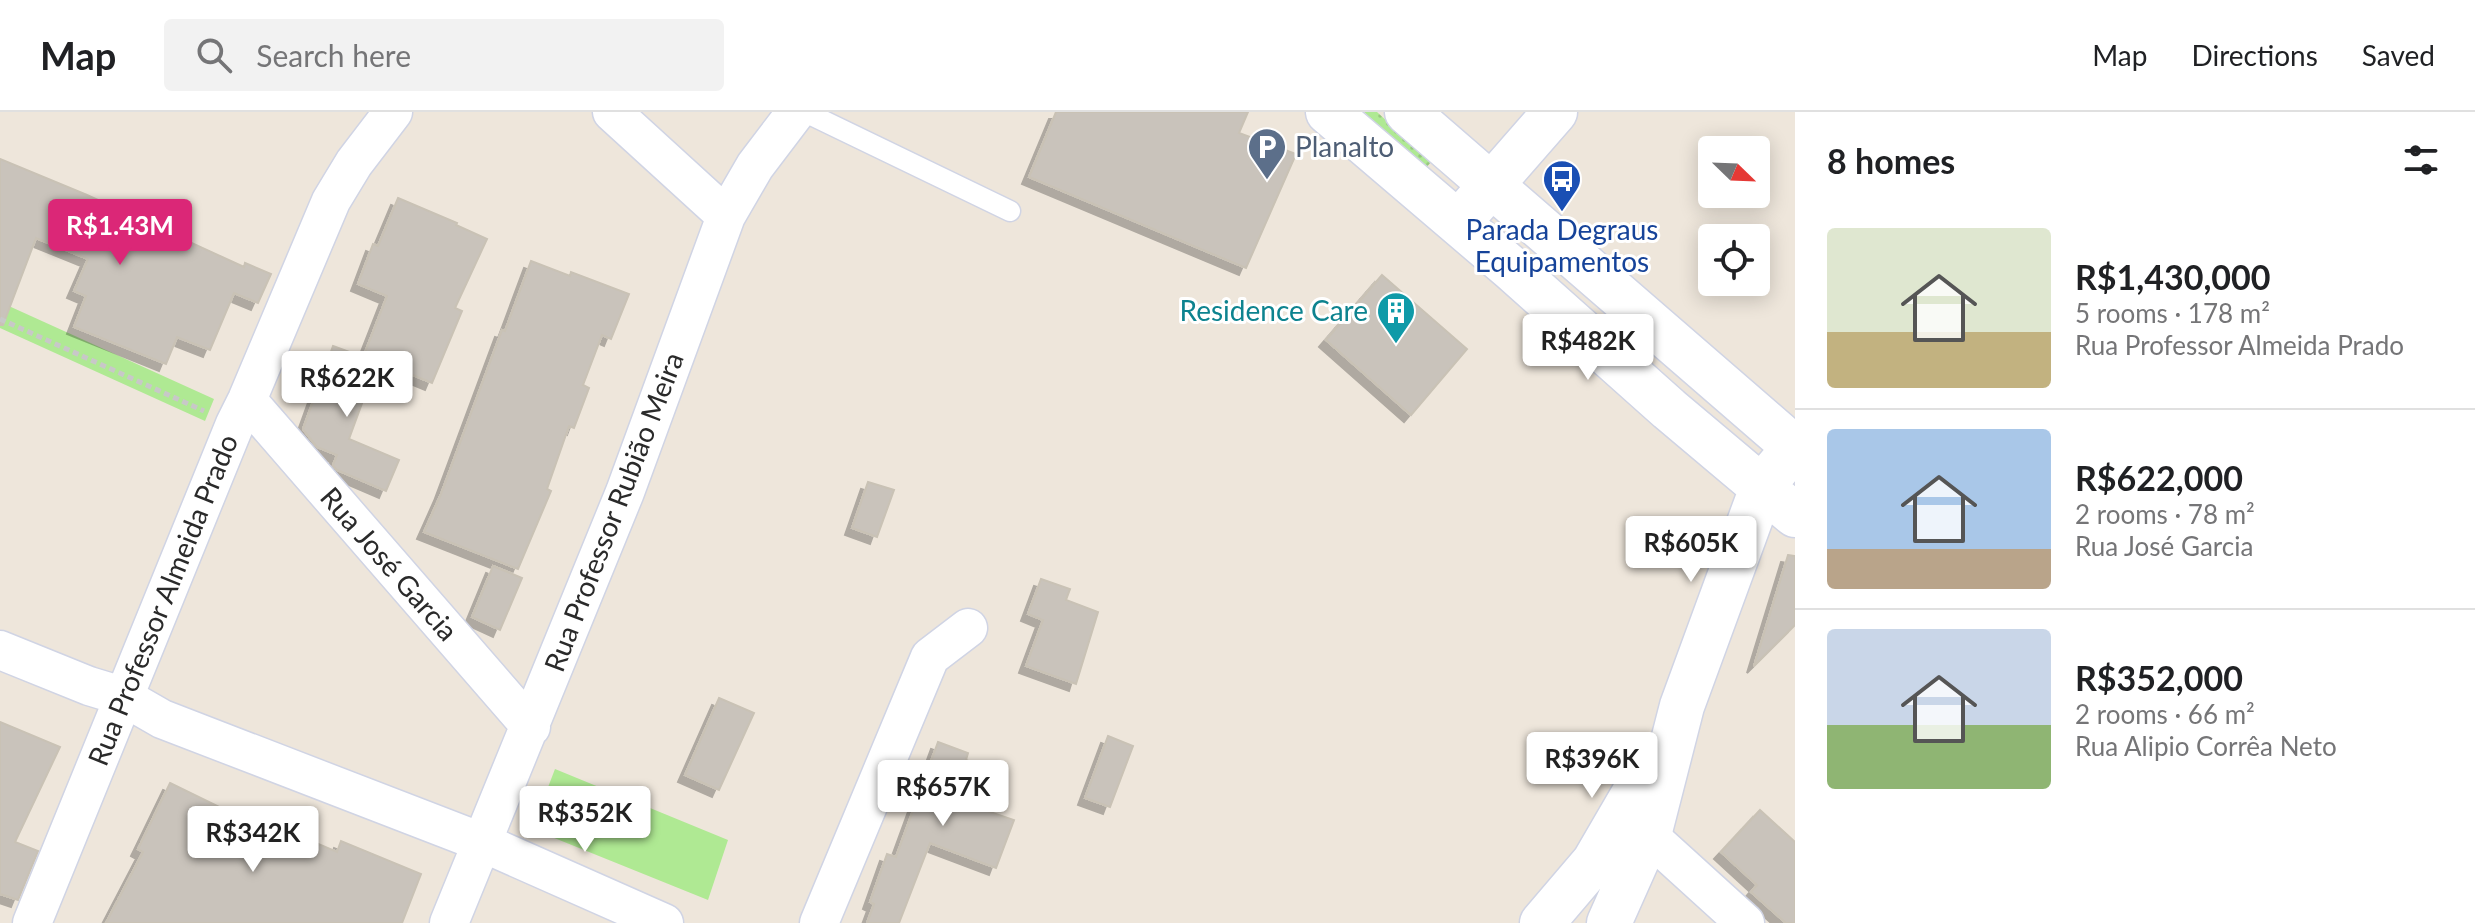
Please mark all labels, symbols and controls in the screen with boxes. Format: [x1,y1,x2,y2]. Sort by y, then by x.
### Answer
search box [164,19,724,91]
text: Map [40,32,116,78]
icon: search [192,33,236,77]
text: Search here [256,37,411,73]
text: Map [2092,38,2147,72]
text: Directions [2191,38,2318,72]
text: Saved [2362,38,2435,72]
parking icon: Planalto [1246,126,1288,181]
place label: Planalto [1295,129,1394,163]
north arrow [1698,136,1770,208]
map controls [1698,136,1770,296]
icon: filters [2399,138,2443,182]
text: 8 homes [1827,140,1955,181]
bus stop icon: Parada Degraus Equipamentos [1541,158,1583,213]
pin: R$1.43M [46,199,194,267]
text: R$1.43M [66,209,174,241]
place label: Parada Degraus Equipamentos [1466,212,1659,278]
button: locate [1698,224,1770,296]
text: R$1,430,000 [2075,256,2271,297]
icon: home [1891,260,1987,356]
building icon: Residence Care [1375,290,1417,345]
place label: Residence Care [1180,293,1368,327]
text: 5 rooms · 178 m² [2075,297,2270,329]
pin: R$482K [1523,314,1653,382]
text: R$482K [1541,324,1635,356]
text: Rua Professor Almeida Prado [2075,329,2404,361]
street label: Rua Professor Rubião Meira [536,347,690,676]
pin: R$622K [282,351,412,419]
text: R$622K [300,361,394,393]
street label: Rua Professor Almeida Prado [80,429,244,770]
text: R$622,000 [2075,457,2243,498]
icon: home [1891,461,1987,557]
street label: Rua José Garcia [314,480,466,647]
text: 2 rooms · 78 m² [2075,498,2255,530]
pin: R$605K [1626,516,1756,584]
text: R$605K [1644,526,1738,558]
text: Rua José Garcia [2075,530,2253,562]
text: R$352,000 [2075,657,2243,698]
icon: home [1891,661,1987,757]
text: 2 rooms · 66 m² [2075,698,2255,730]
text: Rua Alipio Corrêa Neto [2075,730,2337,762]
pin: R$396K [1527,732,1657,800]
text: R$396K [1545,742,1639,774]
pin: R$657K [878,760,1008,828]
text: R$657K [896,770,990,802]
pin: R$352K [520,786,650,854]
text: R$352K [538,796,632,828]
pin: R$342K [188,806,318,874]
text: R$342K [206,816,300,848]

